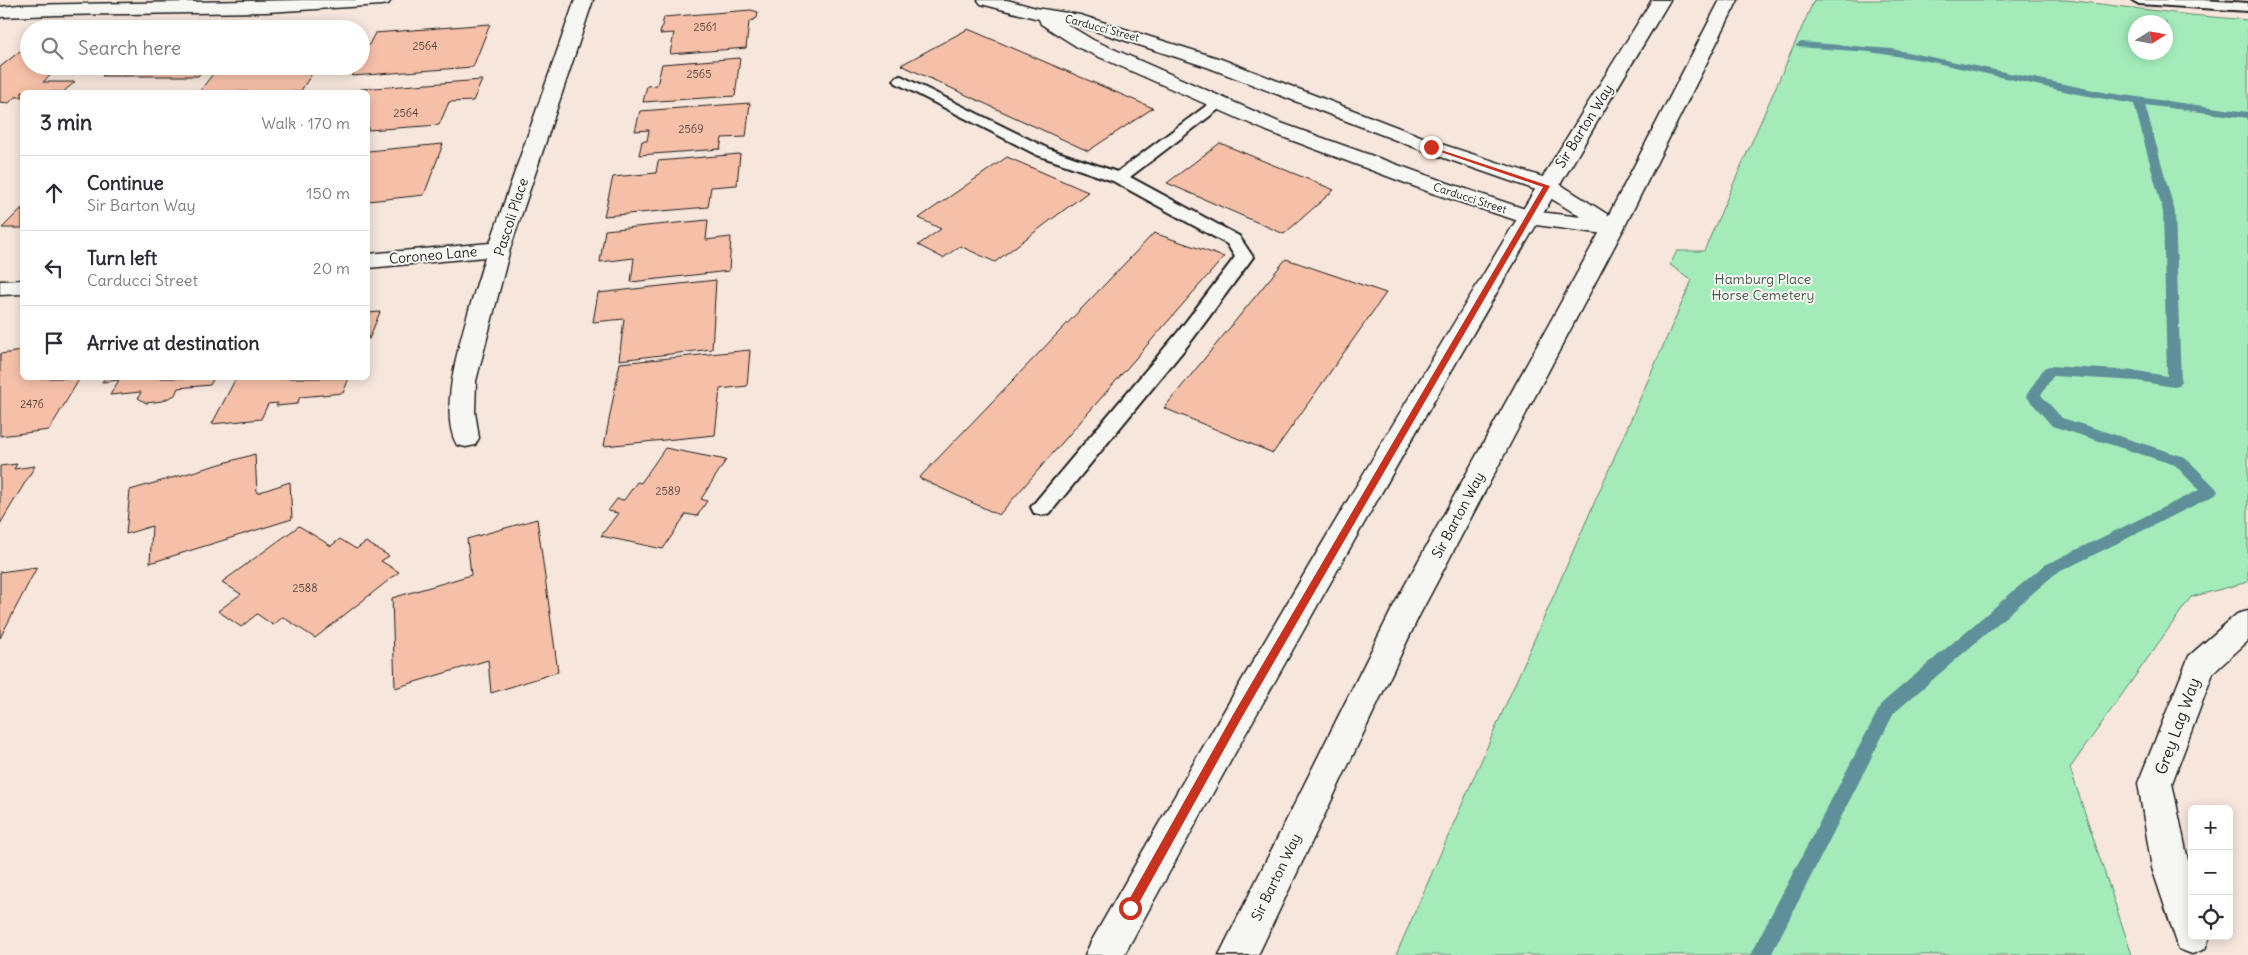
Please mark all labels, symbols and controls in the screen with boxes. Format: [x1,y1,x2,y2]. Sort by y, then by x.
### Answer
street label: Carducci Street [1063,11,1141,45]
north arrow [2128,15,2173,60]
search box [20,20,370,75]
house number: 2561 [693,20,717,34]
icon: search [38,34,66,62]
text: Search here [78,36,181,60]
house number: 2564 [412,39,438,53]
house number: 2565 [686,67,712,81]
street label: Sir Barton Way [1551,81,1617,171]
house number: 2564 [393,106,419,120]
text: 3 min [40,109,92,136]
text: Walk · 170 m [261,113,350,133]
house number: 2569 [678,122,704,136]
route end [1420,136,1443,159]
text: Continue [87,171,164,195]
street label: Pascoli Place [490,176,532,258]
icon: ahead [40,179,68,207]
street label: Carducci Street [1432,180,1509,217]
text: 150 m [306,183,350,203]
text: Sir Barton Way [87,195,196,215]
street label: Coroneo Lane [388,242,478,268]
text: Turn left [87,246,157,270]
icon: left [40,254,68,282]
text: 20 m [313,258,350,278]
text: Carducci Street [87,270,198,290]
park label: Hamburg Place Horse Cemetery [1712,270,1814,304]
icon: arrive [40,329,68,357]
text: Arrive at destination [87,331,260,355]
house number: 2476 [20,397,44,411]
street label: Sir Barton Way [1428,469,1488,561]
house number: 2589 [655,484,681,498]
house number: 2588 [292,581,318,595]
street label: Grey Lag Way [2150,675,2204,777]
map controls [2188,805,2233,940]
button: + [2188,805,2233,850]
street label: Sir Barton Way [1247,830,1305,924]
button: − [2188,850,2233,895]
button: locate [2188,895,2233,940]
route start [1119,897,1142,920]

